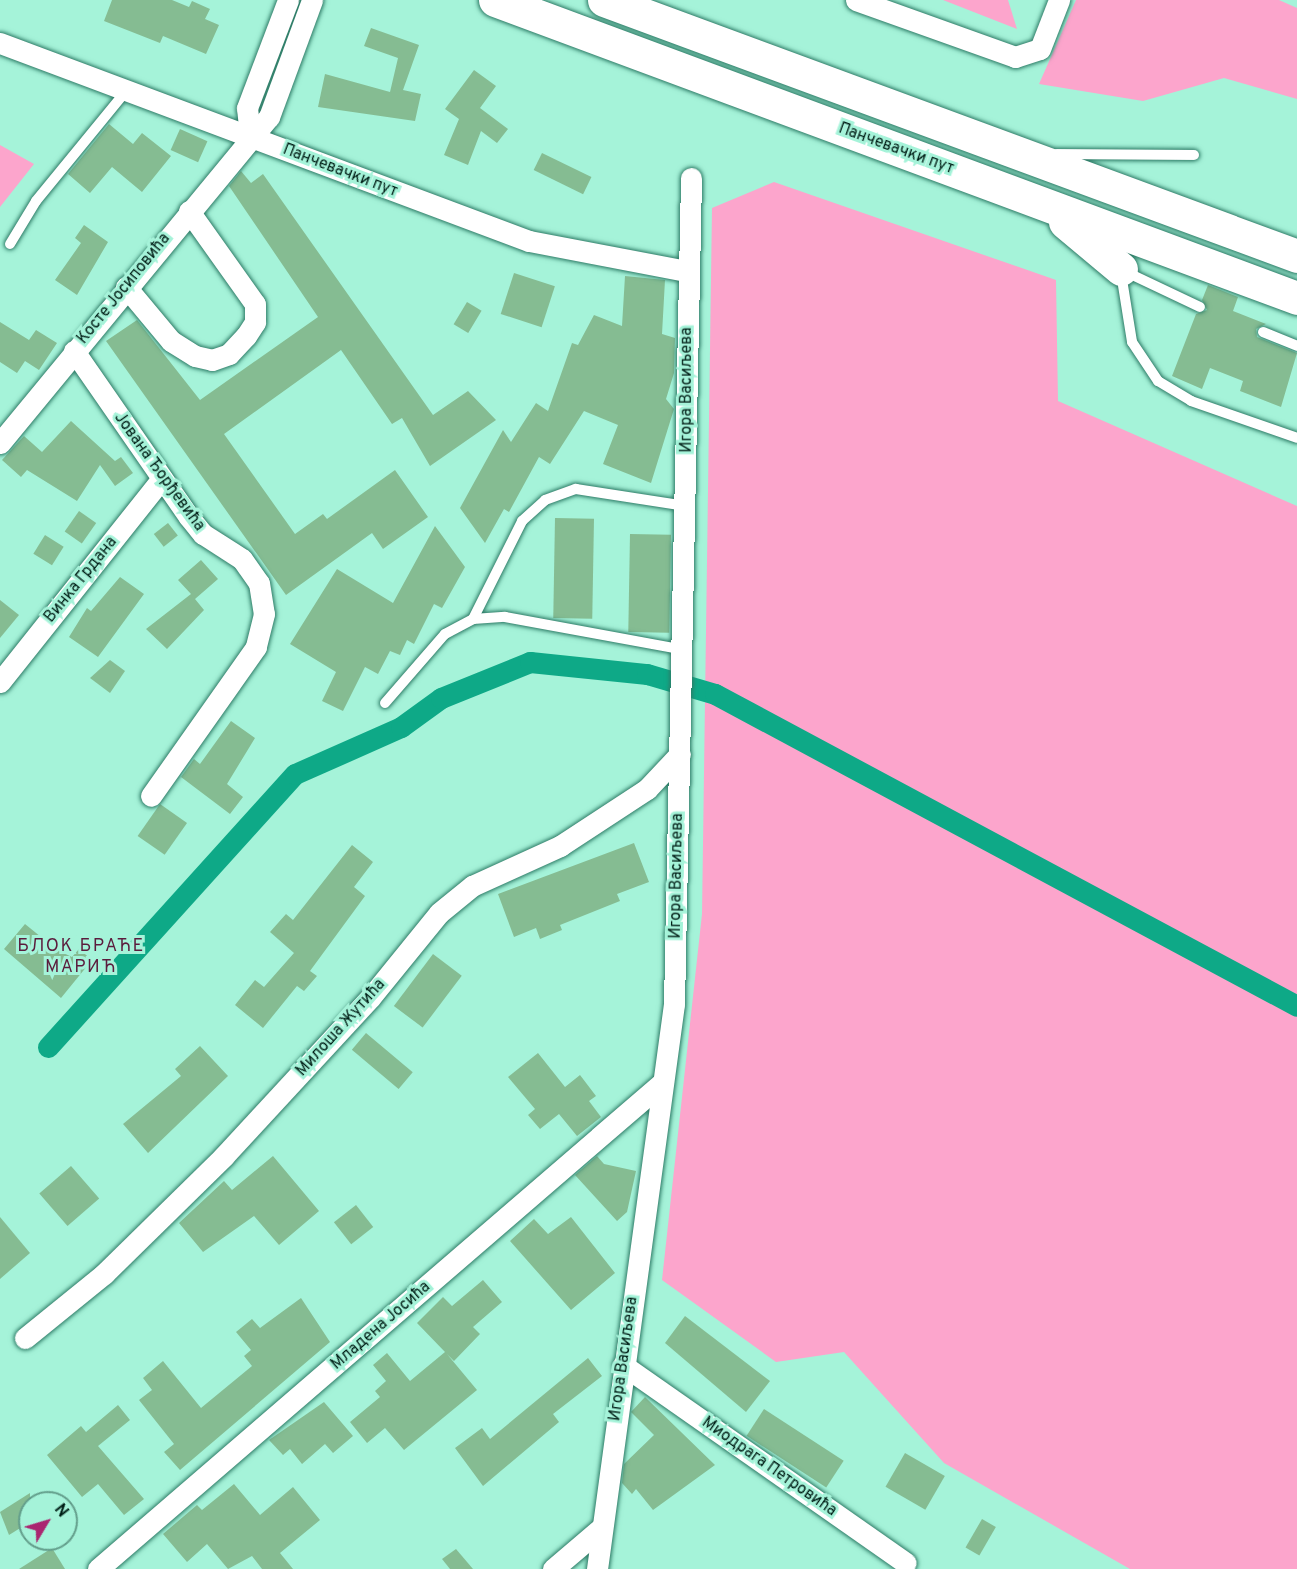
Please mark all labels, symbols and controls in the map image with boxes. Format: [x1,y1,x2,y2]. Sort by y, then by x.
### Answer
street label: Панчевачки пут [836,119,956,179]
street label: Панчевачки пут [280,140,400,202]
street label: Косте Јосиповића [73,230,175,348]
street label: Игора Васиљева [677,327,697,453]
street label: Јована Ђорђевића [109,409,209,535]
street label: Винка Грдана [41,533,121,627]
street label: Игора Васиљева [666,813,688,939]
district label: БЛОК БРАЋЕ МАРИЋ [17,937,145,980]
street label: Милоша Жутића [292,975,390,1081]
street label: Младена Јосића [327,1278,435,1374]
street label: Игора Васиљева [606,1296,642,1422]
street label: Миодрага Петровића [698,1413,840,1521]
north arrow [18,1491,78,1551]
text: N [49,1500,72,1522]

